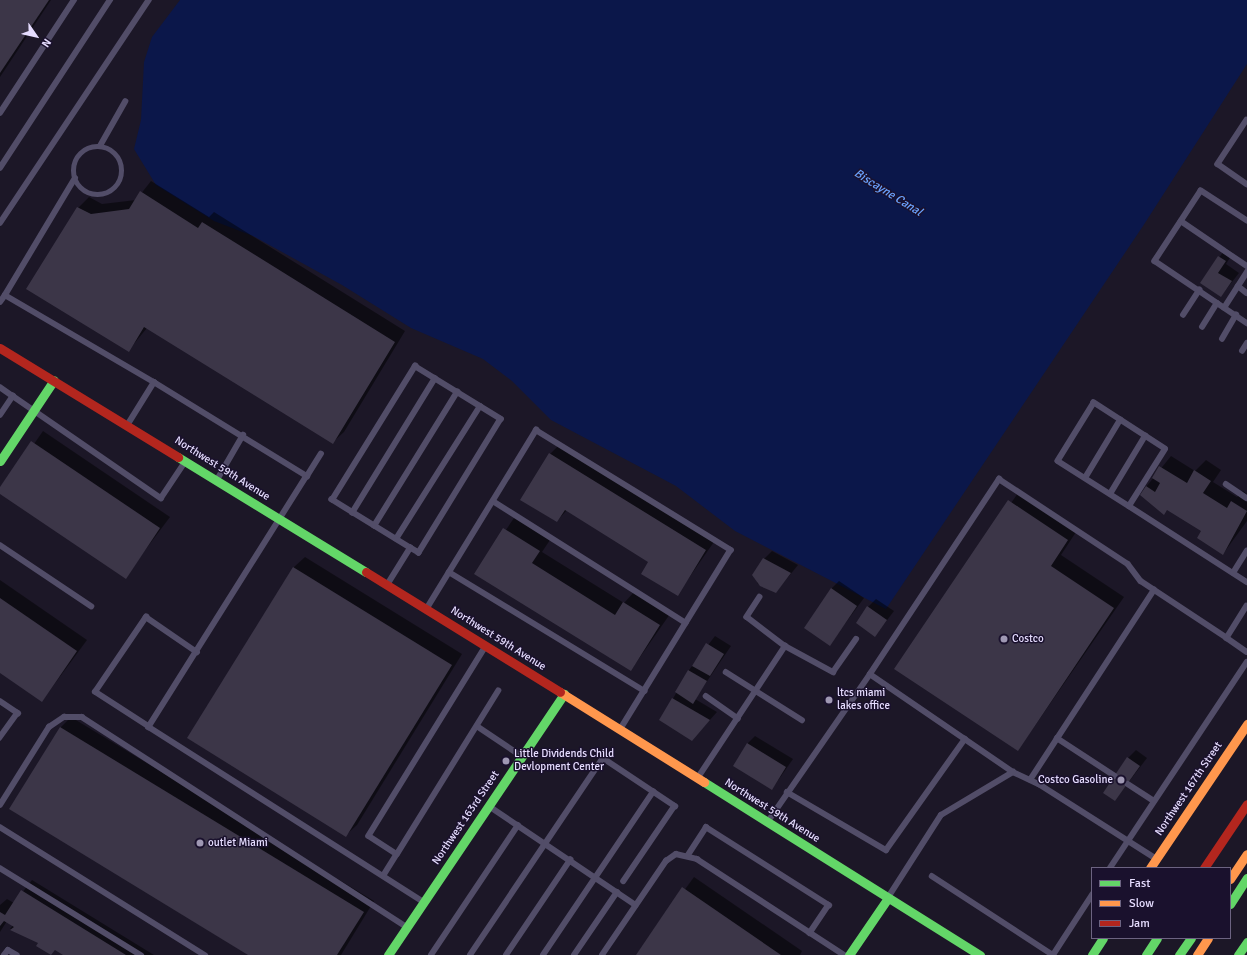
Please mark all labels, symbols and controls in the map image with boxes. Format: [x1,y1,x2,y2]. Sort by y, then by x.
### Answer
north arrow [16,16,56,56]
text: N [39,36,54,50]
water label: Biscayne Canal [851,166,925,220]
street label: Northwest 59th Avenue [172,434,272,504]
street label: Northwest 59th Avenue [448,604,548,674]
place label: Costco [1012,632,1044,646]
marker: Costco [999,634,1009,644]
place label: ltcs miami lakes office [837,687,890,713]
marker: ltcs miami lakes office [824,695,834,705]
street label: Northwest 167th Street [1153,740,1225,838]
place label: Little Dividends Child Devlopment Center [514,748,614,774]
marker: Little Dividends Child Devlopment Center [501,756,511,766]
street label: Northwest 163rd Street [430,769,502,867]
place label: Costco Gasoline [1038,773,1113,787]
marker: Costco Gasoline [1116,775,1126,785]
street label: Northwest 59th Avenue [722,776,822,846]
place label: outlet Miami [208,836,268,850]
marker: outlet Miami [195,838,205,848]
legend [1091,867,1231,939]
text: Fast [1129,876,1150,891]
text: Slow [1129,896,1154,911]
text: Jam [1129,916,1150,931]

